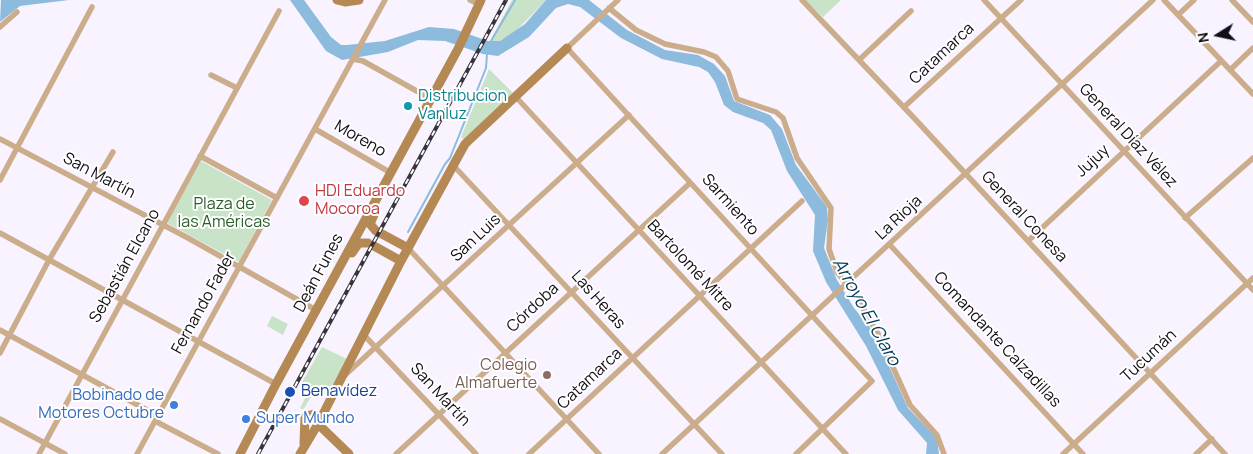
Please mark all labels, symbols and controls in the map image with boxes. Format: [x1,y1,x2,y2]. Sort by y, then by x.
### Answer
north arrow [1193,10,1243,60]
street label: Catamarca [906,19,978,89]
text: N [1193,31,1213,44]
street label: General Díaz Vélez [1075,80,1181,192]
place label: Distribucion Vanluz [418,87,507,125]
marker: Distribucion Vanluz [402,100,414,112]
street label: Moreno [331,117,389,161]
street label: Jujuy [1072,141,1114,181]
street label: San Martín [60,149,138,203]
street label: General Conesa [977,167,1071,267]
street label: Sarmiento [697,170,763,240]
place label: HDI Eduardo Mocoroa [315,182,405,220]
street label: La Rioja [872,192,926,244]
marker: HDI Eduardo Mocoroa [297,194,311,208]
park label: Plaza de las Américas [178,195,270,233]
street label: Sebastián Elcano [86,206,164,326]
street label: San Luis [447,210,505,266]
street label: Bartolomé Mitre [643,216,737,316]
street label: Deán Funes [290,230,348,316]
street label: Fernando Fader [168,248,240,358]
water label: Arroyo El Claro [827,254,905,370]
street label: Las Heras [567,267,629,333]
street label: Comandante Calzadillas [929,268,1065,412]
street label: Córdoba [503,279,563,337]
street label: Tucumán [1117,326,1181,386]
street label: Catamarca [554,344,626,414]
place label: Colegio Almafuerte [455,356,537,394]
street label: San Martín [406,359,474,431]
marker: Colegio Almafuerte [541,369,553,381]
place label: Benavídez [301,382,377,402]
marker: Benavídez [283,385,297,399]
place label: Bobinado de Motores Octubre [38,386,164,424]
marker: Bobinado de Motores Octubre [168,399,180,411]
place label: Super Mundo [256,409,355,429]
marker: Super Mundo [240,413,252,425]

